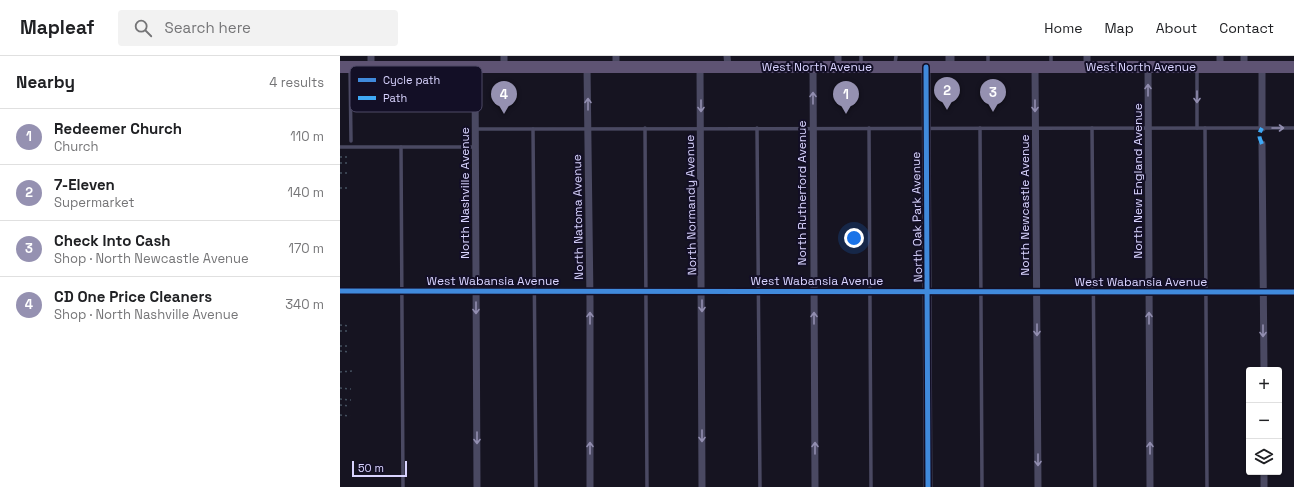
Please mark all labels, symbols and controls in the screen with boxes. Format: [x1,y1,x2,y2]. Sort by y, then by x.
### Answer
search box [118,10,398,46]
text: Mapleaf [20,15,94,40]
icon: search [132,17,154,39]
text: Search here [164,18,251,37]
text: Home [1044,19,1082,37]
text: Map [1104,19,1134,37]
text: About [1156,19,1197,37]
text: Contact [1219,19,1274,37]
street label: West North Avenue [762,59,872,75]
street label: West North Avenue [1086,59,1196,75]
legend [350,66,482,112]
text: Nearby [16,71,75,93]
text: Cycle path [383,73,440,87]
text: 4 results [269,74,324,91]
pin: 2 [934,77,960,110]
pin: 3 [980,79,1006,112]
pin: 4 [491,81,517,114]
pin: 1 [833,81,859,114]
one-way arrow [1144,84,1152,97]
one-way arrow [1193,90,1201,103]
text: Path [383,91,407,105]
one-way arrow [809,92,817,105]
one-way arrow [584,98,592,111]
one-way arrow [697,99,705,112]
one-way arrow [1031,99,1039,112]
street label: North New England Avenue [1130,103,1146,259]
text: Redeemer Church [54,119,182,138]
street label: North Rutherford Avenue [794,120,810,266]
one-way arrow [1271,124,1284,132]
street label: North Nashville Avenue [457,127,473,259]
text: 1 [26,128,32,145]
text: 110 m [290,128,324,145]
street label: North Newcastle Avenue [1017,134,1033,276]
street label: North Normandy Avenue [682,135,700,275]
text: Church [54,138,99,155]
street label: North Oak Park Avenue [908,152,926,282]
street label: North Natoma Avenue [569,154,587,280]
text: 7-Eleven [54,175,115,194]
text: 2 [25,184,33,201]
text: 140 m [288,184,324,201]
text: Supermarket [54,194,135,211]
your location [844,228,864,248]
text: Check Into Cash [54,231,171,250]
text: 3 [25,240,33,257]
text: 170 m [288,240,324,257]
text: Shop · North Newcastle Avenue [54,250,249,267]
street label: West Wabansia Avenue [427,273,559,289]
street label: West Wabansia Avenue [751,273,883,289]
street label: West Wabansia Avenue [1075,274,1207,290]
text: CD One Price Cleaners [54,287,212,306]
text: 4 [25,296,33,313]
text: 340 m [285,296,324,313]
one-way arrow [698,299,706,312]
one-way arrow [472,301,480,314]
text: Shop · North Nashville Avenue [54,306,238,323]
one-way arrow [586,312,594,325]
one-way arrow [810,312,818,325]
one-way arrow [1145,312,1153,325]
one-way arrow [1033,323,1041,336]
one-way arrow [1259,324,1267,337]
map controls [1246,367,1282,475]
button: + [1246,367,1282,403]
button: − [1246,403,1282,439]
one-way arrow [698,429,706,442]
one-way arrow [473,431,481,444]
button: layers [1246,439,1282,475]
one-way arrow [586,442,594,455]
one-way arrow [811,442,819,455]
one-way arrow [1146,442,1154,455]
one-way arrow [1034,453,1042,466]
scale bar [352,459,407,478]
text: 50 m [358,461,384,475]

